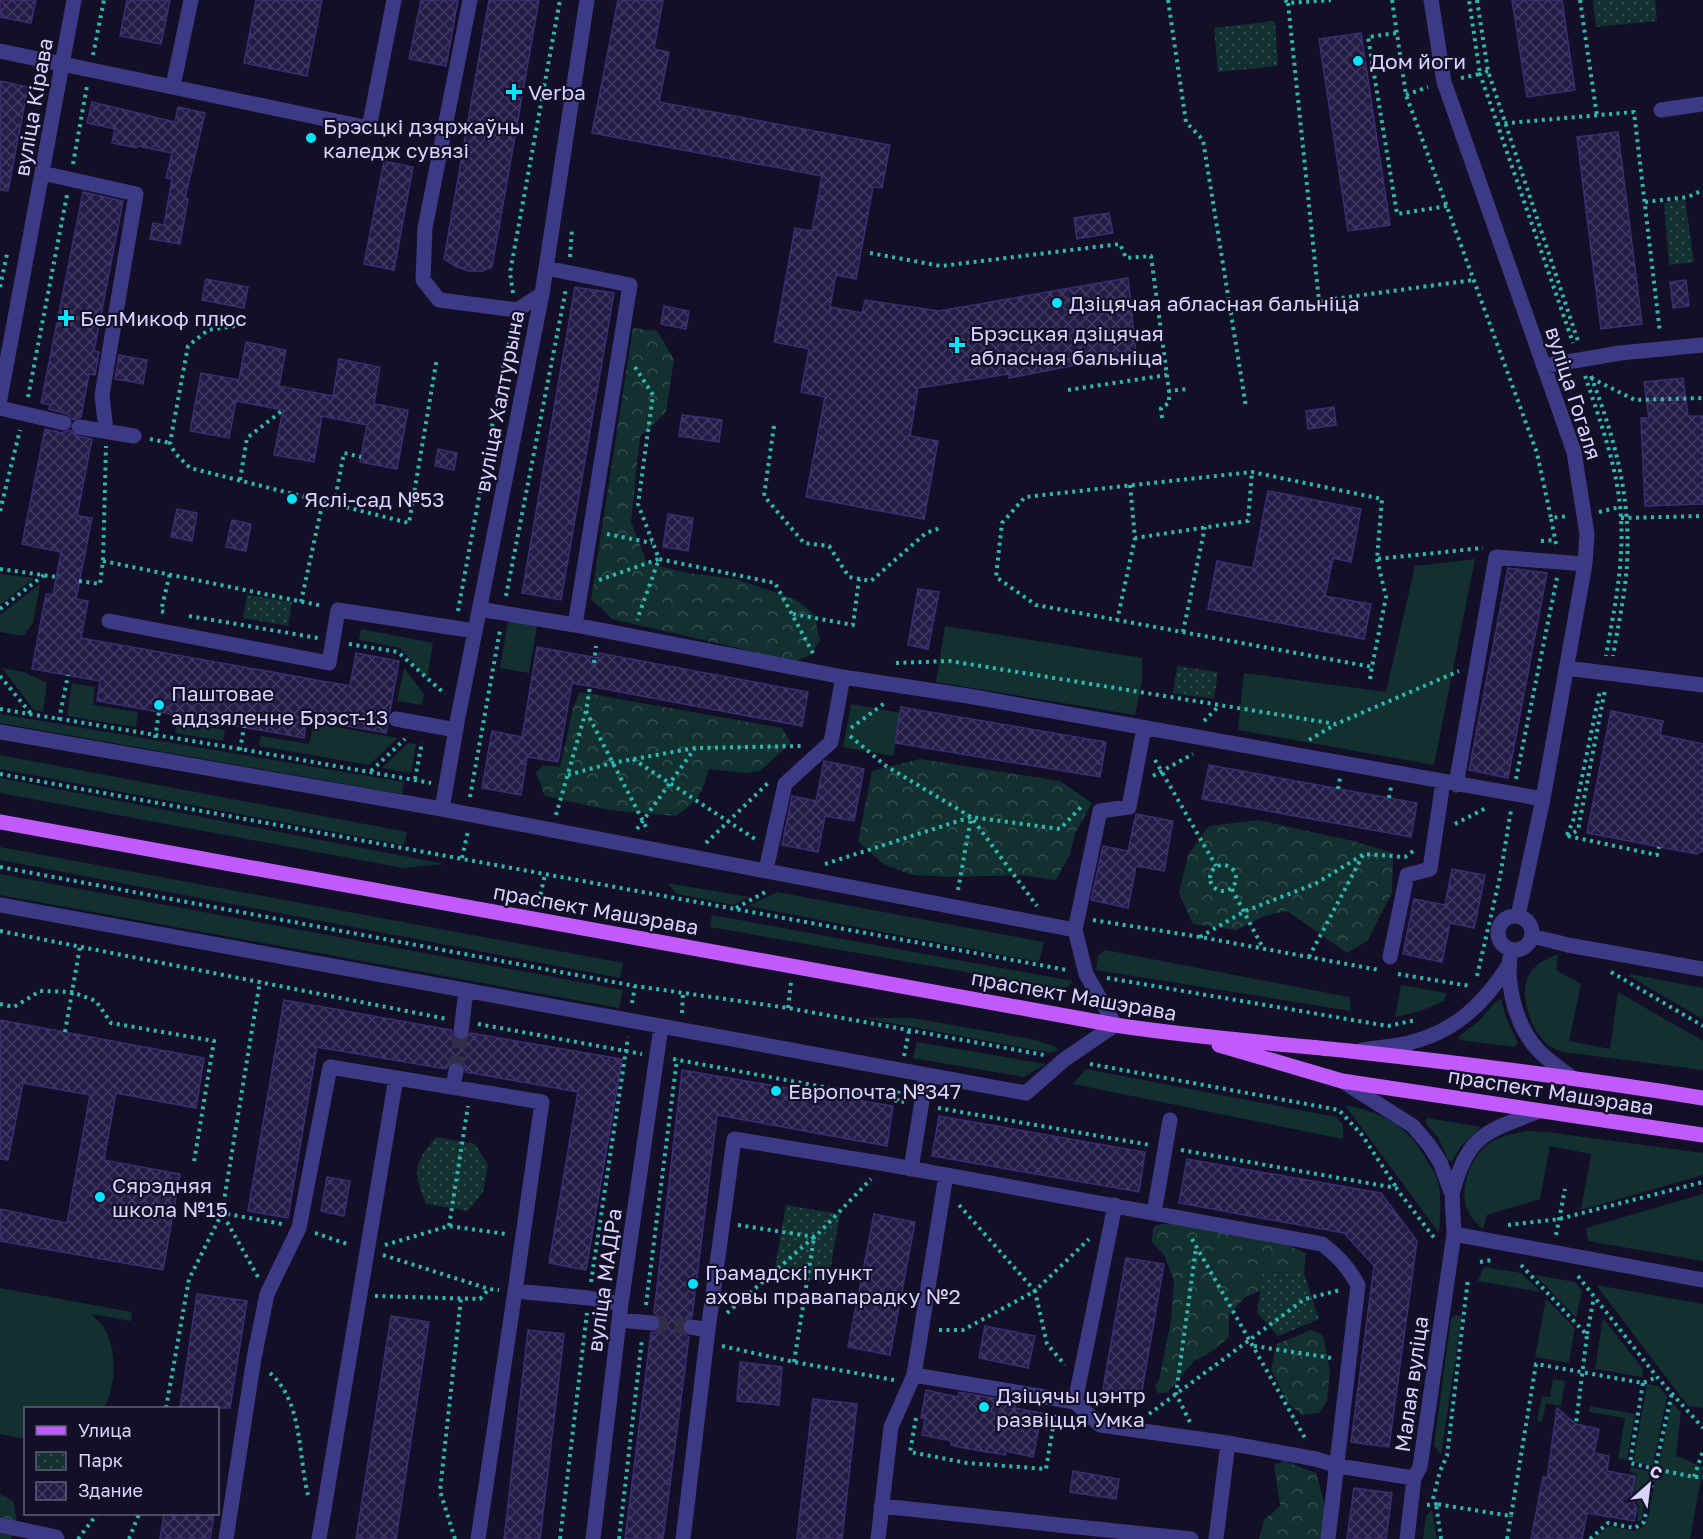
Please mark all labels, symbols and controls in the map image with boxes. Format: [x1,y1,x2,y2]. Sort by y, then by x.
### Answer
street label: вуліца Кірава [8,36,58,178]
place label: Дом йоги [1370,48,1466,74]
marker: Дом йоги [1351,54,1365,68]
place label: Verba [528,79,586,105]
marker: Verba [505,83,523,101]
place label: Брэсцкі дзяржаўны каледж сувязі [323,113,525,163]
marker: Брэсцкі дзяржаўны каледж сувязі [304,131,318,145]
place label: Дзіцячая абласная бальніца [1069,290,1360,316]
marker: Дзіцячая абласная бальніца [1050,296,1064,310]
place label: БелМикоф плюс [80,305,247,331]
street label: вуліца Халтурына [469,308,529,494]
marker: БелМикоф плюс [57,309,75,327]
place label: Брэсцкая дзіцячая абласная бальніца [970,320,1164,370]
street label: вуліца Гогаля [1540,323,1608,463]
marker: Брэсцкая дзіцячая абласная бальніца [948,336,966,354]
place label: Яслі-сад №53 [304,486,444,512]
marker: Яслі-сад №53 [285,492,299,506]
place label: Паштовае аддзяленне Брэст-13 [171,680,388,730]
marker: Паштовае аддзяленне Брэст-13 [152,698,166,712]
street label: праспект Машэрава [491,878,701,940]
street label: праспект Машэрава [969,964,1179,1026]
street label: праспект Машэрава [1446,1062,1656,1120]
place label: Европочта №347 [788,1078,961,1104]
marker: Европочта №347 [769,1084,783,1098]
place label: Сярэдняя школа №15 [112,1172,228,1222]
marker: Сярэдняя школа №15 [93,1190,107,1204]
street label: вуліца МАДРа [581,1207,627,1353]
place label: Грамадскі пункт аховы правапарадку №2 [705,1259,961,1309]
marker: Грамадскі пункт аховы правапарадку №2 [686,1277,700,1291]
street label: Малая вуліца [1389,1314,1433,1454]
place label: Дзіцячы цэнтр развіцця Умка [996,1382,1146,1432]
marker: Дзіцячы цэнтр развіцця Умка [977,1400,991,1414]
legend [24,1407,219,1515]
text: Улица [78,1419,132,1441]
text: Парк [78,1449,123,1471]
north arrow [1619,1455,1679,1515]
text: С [1646,1460,1666,1483]
text: Здание [78,1479,143,1501]

